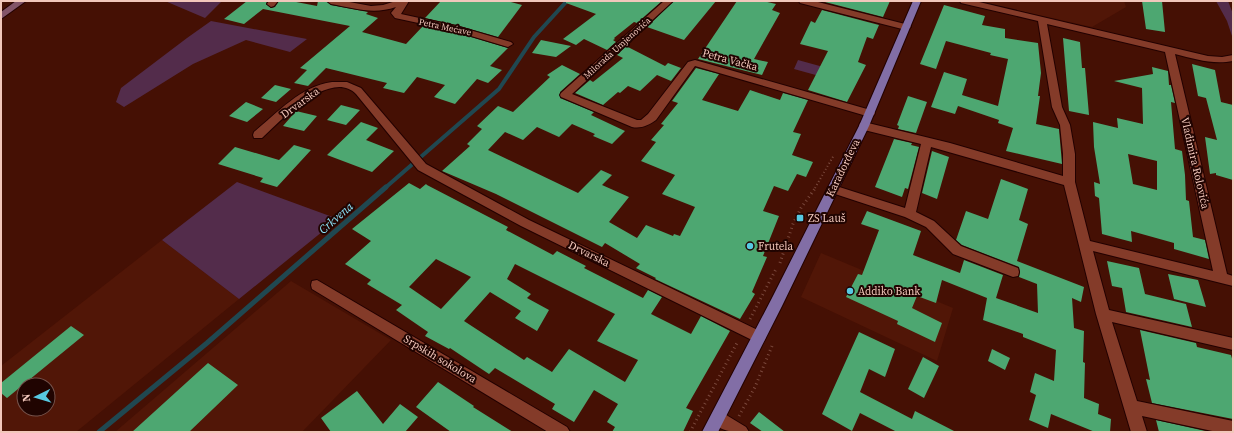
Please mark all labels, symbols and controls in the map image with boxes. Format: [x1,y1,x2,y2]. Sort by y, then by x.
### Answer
street label: Milorada Umjenovića [581,14,653,81]
street label: Petra Mećave [418,16,473,38]
street label: Petra Vačka [701,45,760,75]
street label: Drvarska [278,84,323,122]
street label: Vladimira Rolovića [1177,116,1213,211]
street label: Karađorđeva [823,136,864,199]
water label: Crkvena [315,198,357,237]
place label: ZS Lauš [808,211,846,226]
marker: ZS Lauš [795,213,805,223]
street label: Drvarska [566,238,613,271]
place label: Frutela [758,239,793,254]
marker: Frutela [745,241,755,251]
place label: Addiko Bank [858,284,921,299]
marker: Addiko Bank [845,286,855,296]
street label: Srpskih sokolova [401,331,480,387]
north arrow [16,377,56,417]
text: N [19,393,34,402]

